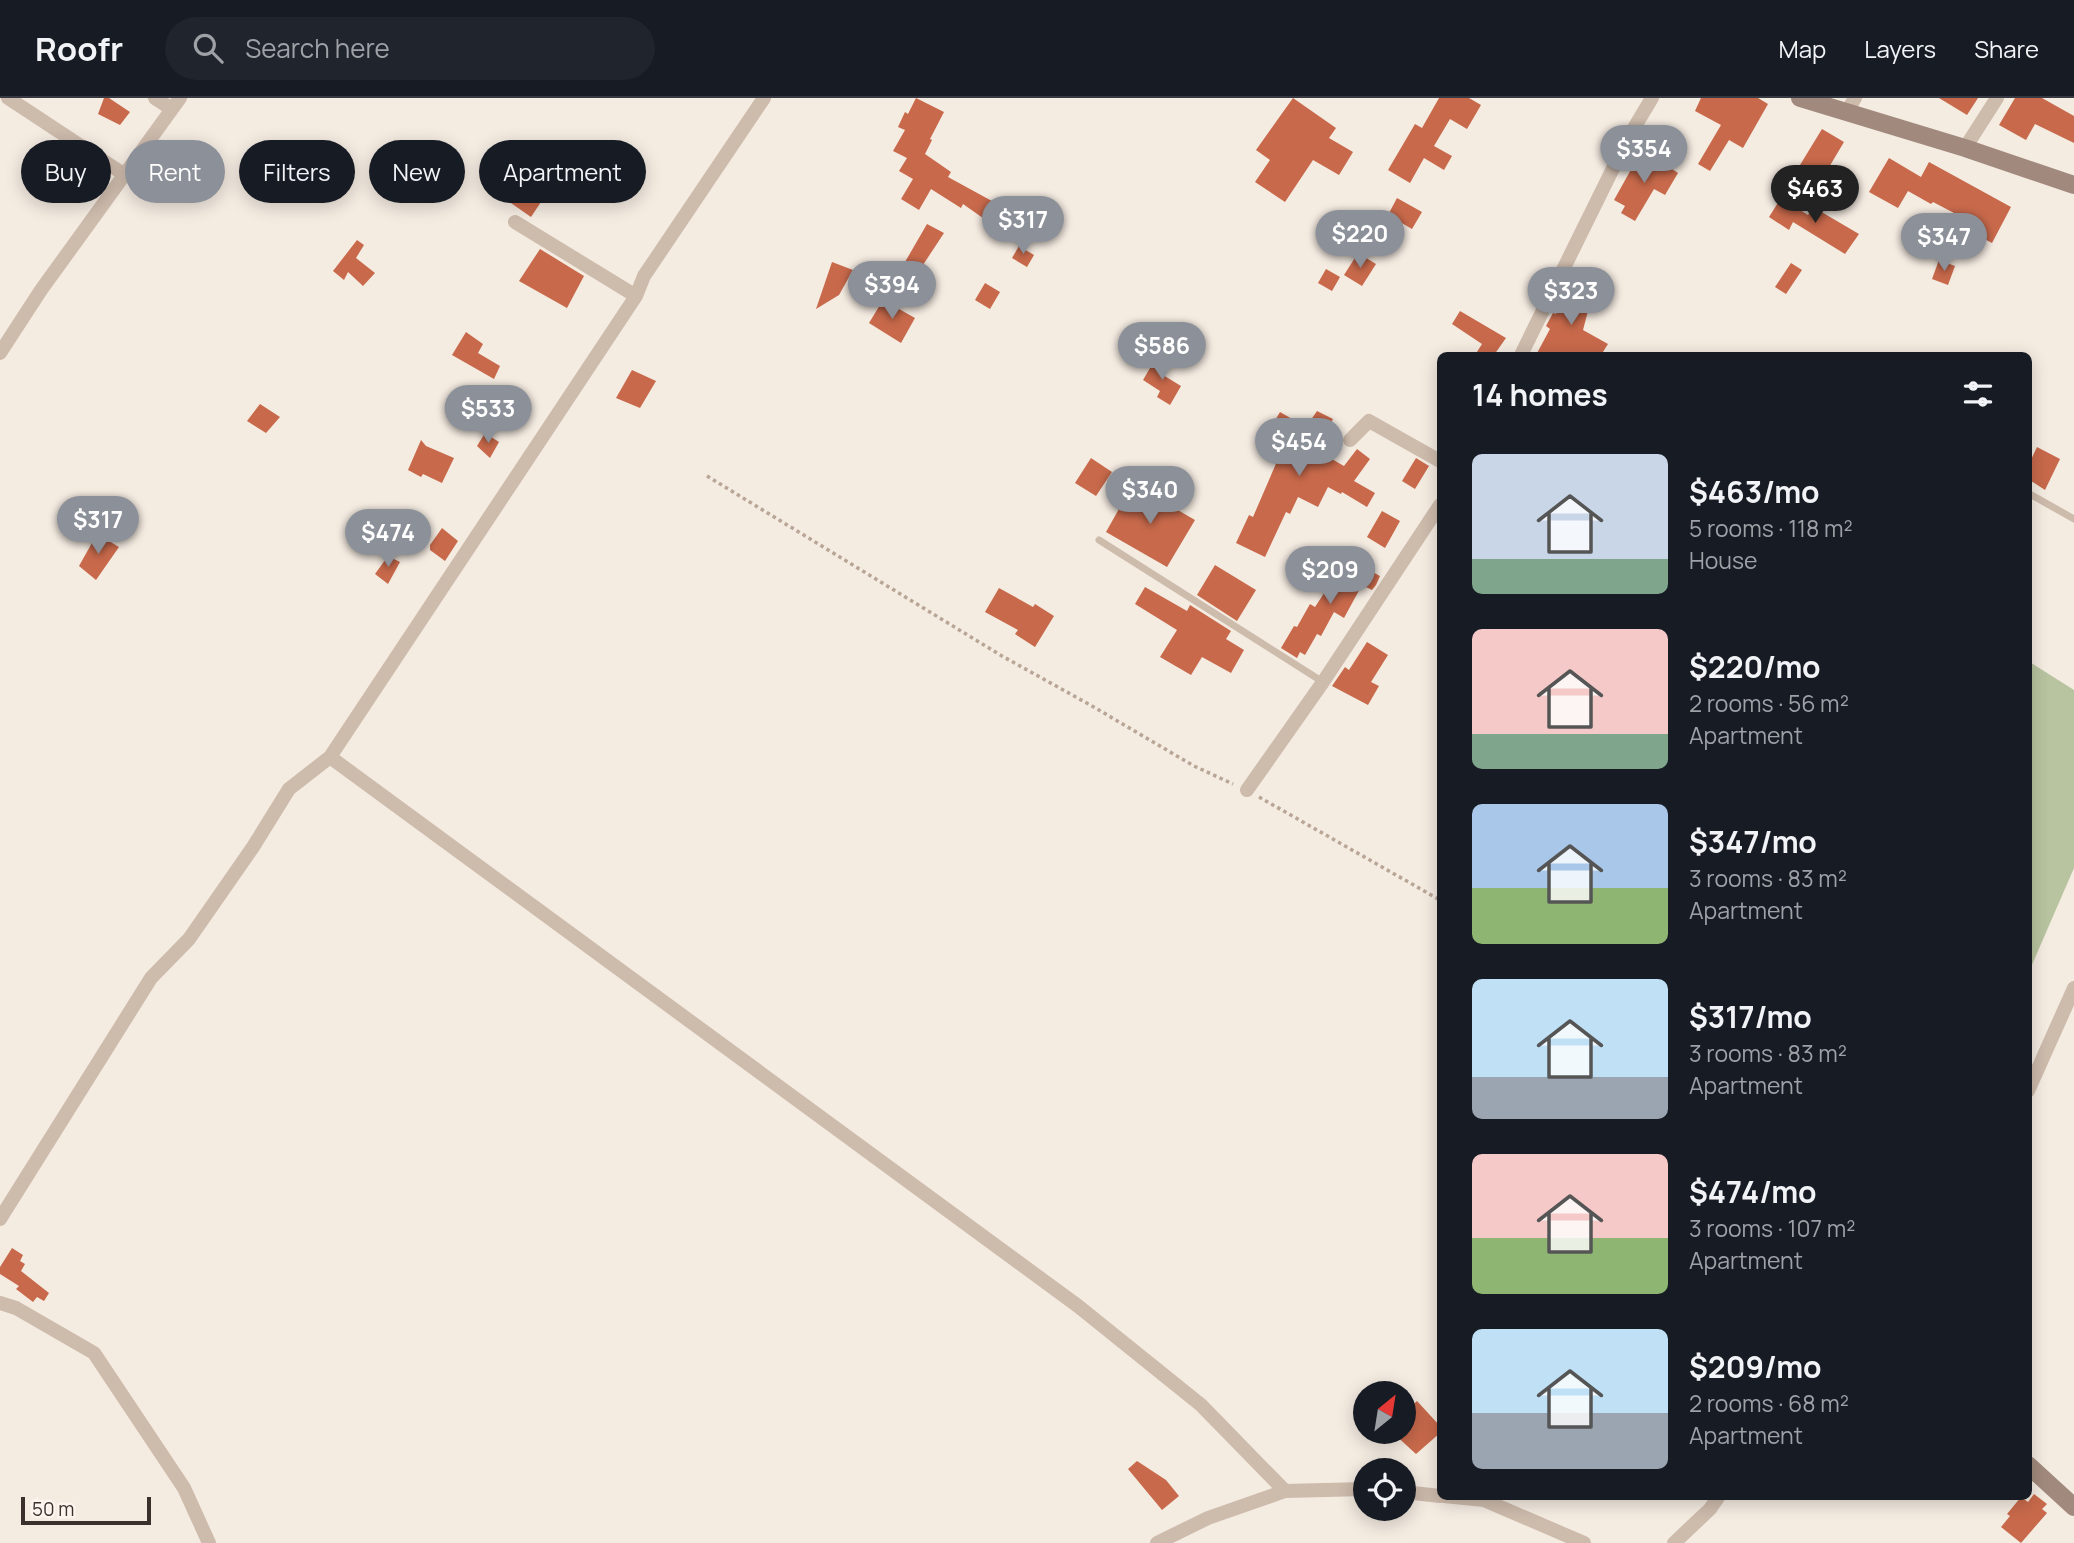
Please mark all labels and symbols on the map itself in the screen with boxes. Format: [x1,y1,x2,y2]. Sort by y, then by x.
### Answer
pin: $354 [1603,126,1685,185]
pin: $463 [1774,166,1856,225]
pin: $317 [982,197,1064,256]
pin: $220 [1319,211,1401,270]
pin: $347 [1903,214,1985,273]
pin: $394 [851,262,933,321]
pin: $323 [1530,268,1612,327]
pin: $586 [1121,322,1203,382]
pin: $533 [447,386,529,445]
pin: $454 [1258,418,1340,478]
pin: $340 [1109,466,1191,526]
pin: $317 [57,496,139,556]
pin: $474 [347,510,429,569]
pin: $209 [1289,546,1371,606]
north arrow [1353,1381,1416,1444]
scale bar [21,1494,150,1526]

